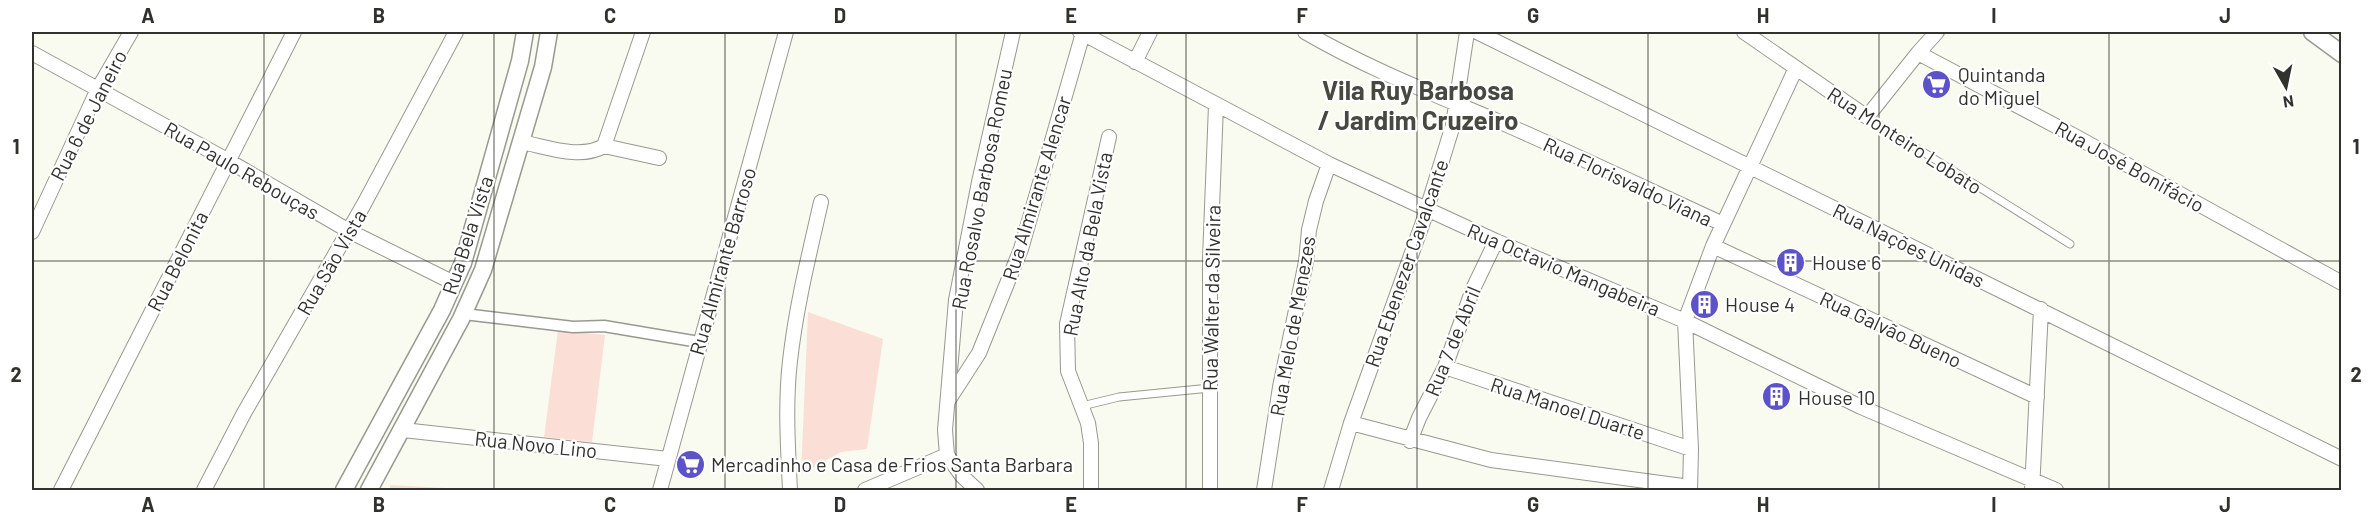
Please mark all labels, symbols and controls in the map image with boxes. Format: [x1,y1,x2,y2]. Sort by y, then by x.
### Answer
text: A [141,3,155,27]
text: B [373,3,385,27]
text: C [604,3,616,27]
text: D [834,3,846,27]
text: E [1065,3,1077,27]
text: F [1296,3,1308,27]
text: G [1527,3,1539,27]
text: H [1757,3,1769,27]
text: I [1991,3,1997,27]
text: J [2219,3,2231,27]
street label: Rua 6 de Janeiro [45,46,131,184]
north arrow [2256,57,2316,117]
place label: Quintanda do Miguel [1958,62,2045,109]
street label: Rua Rosalvo Barbosa Romeu [946,66,1016,312]
supermarket icon: Quintanda do Miguel [1921,69,1953,101]
district label: Vila Ruy Barbosa / Jardim Cruzeiro [1317,74,1519,135]
street label: Rua Monteiro Lobato [1823,81,1987,199]
text: N [2282,92,2295,113]
street label: Rua Almirante Alencar [997,93,1075,283]
street label: Rua José Bonifácio [2051,115,2209,217]
street label: Rua Paulo Rebouças [160,116,324,224]
street label: Rua Florisvaldo Viana [1540,131,1716,231]
text: 1 [12,134,20,158]
text: 1 [2352,134,2360,158]
street label: Rua Alto da Bela Vista [1057,150,1117,338]
street label: Rua Ebenezer Cavalcante [1359,156,1453,370]
street label: Rua Almirante Barroso [684,164,760,358]
street label: Rua Bela Vista [437,173,497,297]
street label: Rua Nações Unidas [1829,198,1989,292]
street label: Rua São Vista [291,205,371,319]
street label: Rua Walter da Silveira [1197,205,1225,391]
street label: Rua Belonita [142,207,212,315]
street label: Rua Octavio Mangabeira [1464,217,1664,321]
street label: Rua Melo de Menezes [1264,234,1320,418]
building icon: House 6 [1775,246,1807,278]
place label: House 6 [1812,250,1881,274]
street label: Rua 7 de Abril [1419,283,1485,399]
street label: Rua Galvão Bueno [1816,286,1966,372]
building icon: House 4 [1688,288,1720,320]
place label: House 4 [1725,292,1795,316]
text: 2 [10,362,22,386]
text: 2 [2350,362,2362,386]
street label: Rua Manoel Duarte [1488,372,1648,444]
building icon: House 10 [1761,381,1793,413]
place label: House 10 [1798,385,1875,409]
street label: Rua Novo Lino [473,426,599,462]
supermarket icon: Mercadinho e Casa de Frios Santa Barbara [674,448,706,480]
place label: Mercadinho e Casa de Frios Santa Barbara [711,452,1073,476]
text: A [141,492,155,516]
text: B [373,492,385,516]
text: C [604,492,616,516]
text: D [834,492,846,516]
text: E [1065,492,1077,516]
text: F [1296,492,1308,516]
text: G [1527,492,1539,516]
text: H [1757,492,1769,516]
text: I [1991,492,1997,516]
text: J [2219,492,2231,516]

